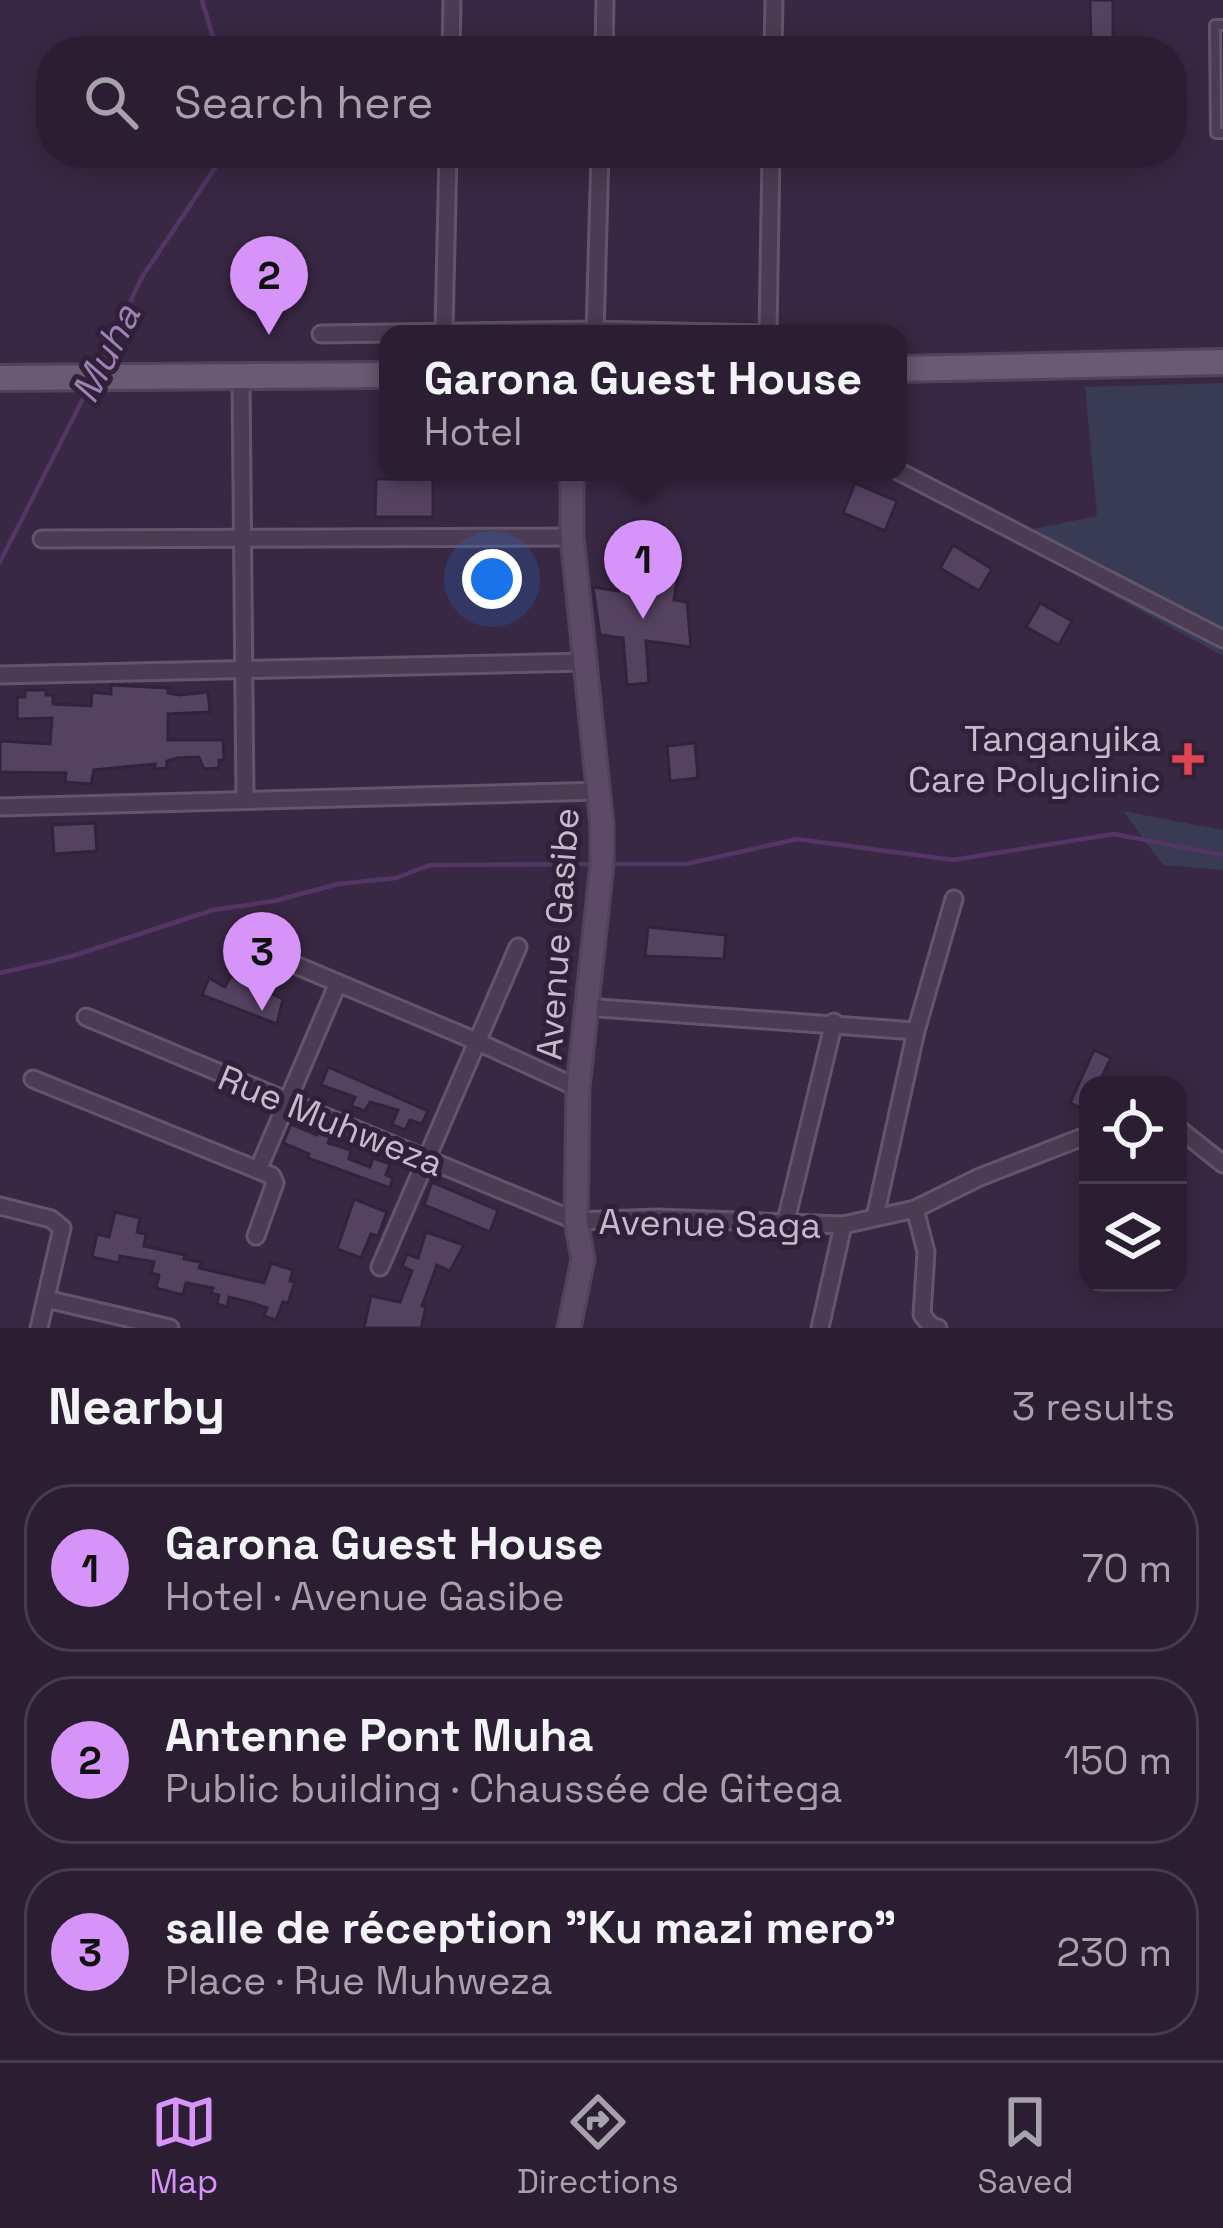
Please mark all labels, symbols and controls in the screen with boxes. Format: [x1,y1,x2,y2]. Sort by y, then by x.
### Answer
search box [36,36,1187,168]
icon: search [78,69,144,135]
text: Search here [174,74,433,131]
pin: 2 [230,236,308,335]
water label: Muha [60,295,151,411]
popup [379,325,907,481]
text: Garona Guest House [424,350,862,407]
text: Hotel [424,407,523,456]
pin: 1 [604,520,682,619]
your location [462,549,522,609]
place label: Tanganyika Care Polyclinic [908,716,1161,803]
marker: Tanganyika Care Polyclinic [1172,743,1204,775]
street label: Avenue Gasibe [526,806,590,1062]
pin: 3 [223,912,301,1011]
street label: Rue Muhweza [211,1055,450,1187]
map controls [1079,1076,1187,1292]
button: locate [1079,1076,1187,1184]
button: layers [1079,1184,1187,1292]
street label: Avenue Saga [598,1199,822,1249]
text: Nearby [48,1374,225,1439]
text: 3 results [1012,1382,1175,1431]
text: Garona Guest House [165,1515,603,1572]
text: 1 [81,1544,99,1593]
text: 70 m [1082,1544,1172,1593]
text: Hotel · Avenue Gasibe [165,1572,565,1621]
text: Antenne Pont Muha [165,1707,594,1764]
text: 2 [78,1736,102,1785]
text: 150 m [1064,1736,1172,1785]
text: Public building · Chaussée de Gitega [165,1764,842,1813]
text: salle de réception "Ku mazi mero" [165,1899,896,1956]
text: 3 [78,1928,102,1977]
text: 230 m [1057,1928,1172,1977]
text: Place · Rue Muhweza [165,1956,552,2005]
tab: Map [149,2089,218,2203]
tab: Directions [517,2089,679,2203]
tab: Saved [977,2089,1074,2203]

